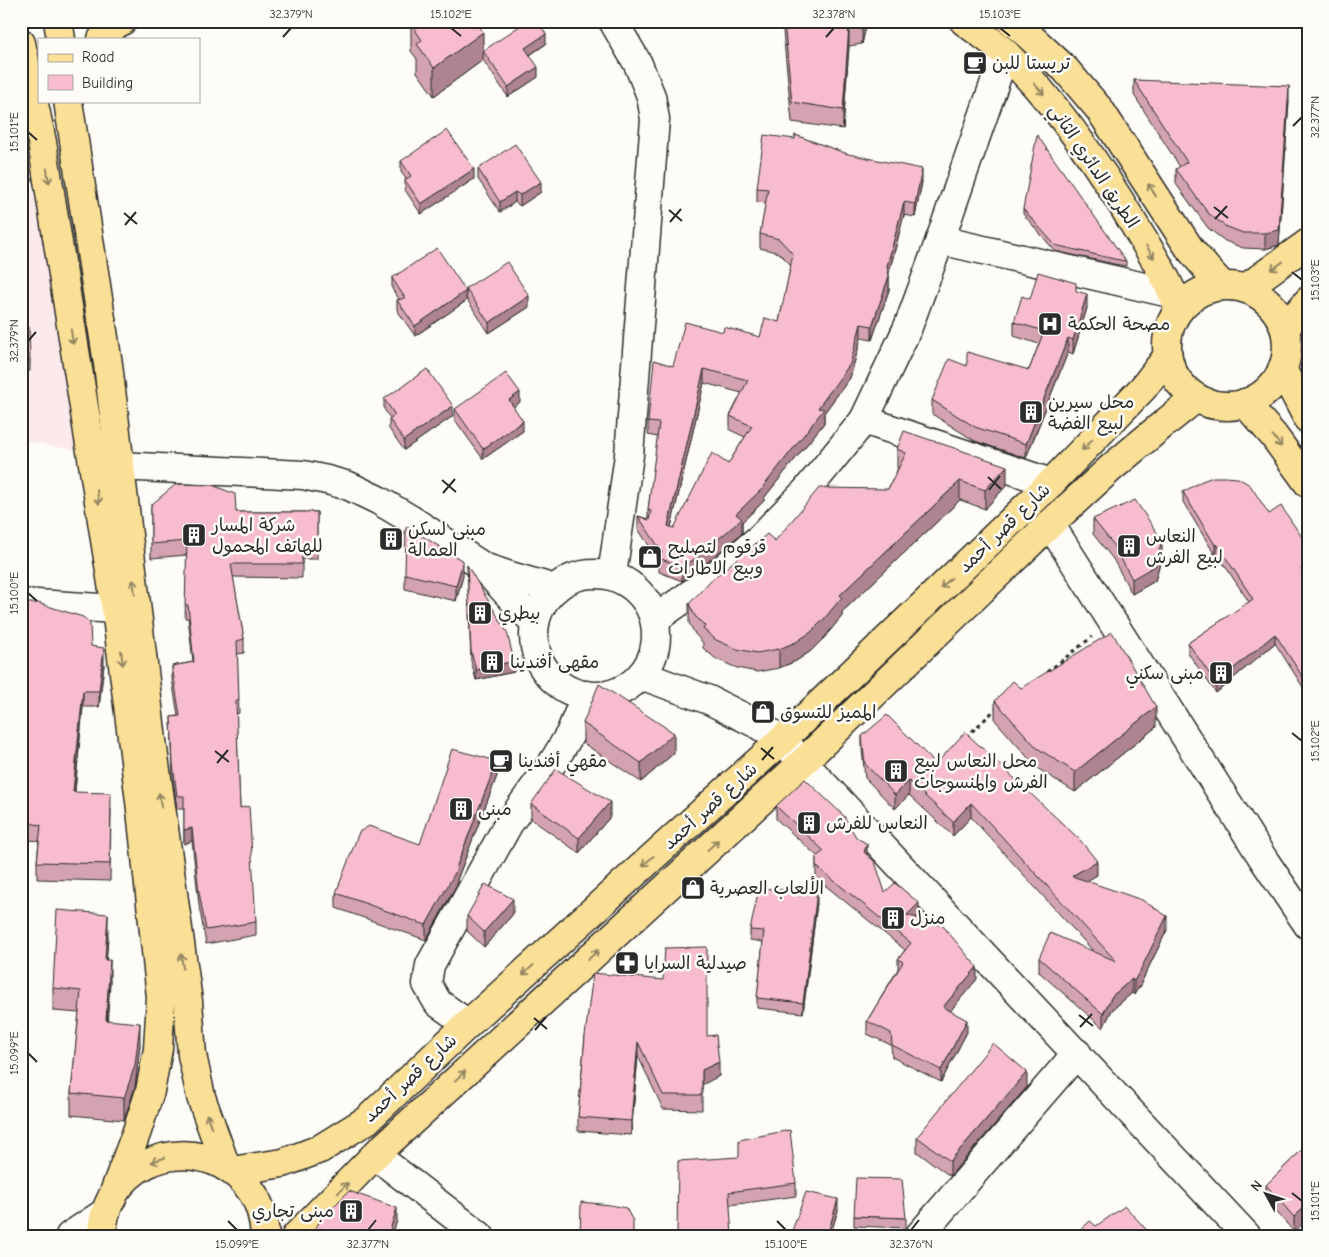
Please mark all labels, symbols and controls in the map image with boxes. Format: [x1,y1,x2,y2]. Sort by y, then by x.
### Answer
text: 32.379°N [269,7,313,21]
text: 15.102°E [430,7,472,21]
text: 32.378°N [813,7,855,21]
text: 15.103°E [979,7,1021,21]
legend [38,38,200,102]
text: Road [82,48,114,66]
cafe icon: تريستا للبن [962,50,988,76]
place label: تريستا للبن [992,53,1071,74]
text: Building [82,74,133,92]
one-way arrow [1033,82,1045,95]
text: 32.377°N [1308,96,1322,138]
street label: الطريق الدائري الثاني [1040,100,1143,235]
text: 15.101°E [7,112,21,152]
one-way arrow [43,168,53,184]
one-way arrow [1147,183,1157,197]
one-way arrow [1146,244,1156,258]
text: 15.103°E [1308,259,1322,301]
one-way arrow [1271,260,1284,271]
hospital icon: مصحة الحكمة [1037,311,1063,337]
place label: مصحة الحكمة [1068,314,1170,335]
text: 32.379°N [7,319,21,363]
one-way arrow [68,329,78,345]
place label: محل سيرين لبيع الفضة [1048,392,1134,436]
building icon: محل سيرين لبيع الفضة [1018,399,1044,425]
one-way arrow [1271,434,1282,447]
one-way arrow [1081,439,1093,451]
street label: شارع قصر أحمد [954,479,1055,578]
one-way arrow [93,489,103,505]
place label: شركة المسار للهاتف المحمول [210,515,323,557]
place label: مبنى لسكن العمالة [408,519,486,561]
building icon: شركة المسار للهاتف المحمول [181,522,207,548]
building icon: مبنى لسكن العمالة [378,526,404,552]
place label: النعاس لبيع الفرش [1146,526,1223,570]
building icon: النعاس لبيع الفرش [1116,533,1142,559]
place label: قرقوم لتصليح وبيع الاطارات [668,537,767,581]
shop icon: قرقوم لتصليح وبيع الاطارات [637,544,663,570]
text: 15.100°E [7,572,21,614]
one-way arrow [940,577,953,589]
one-way arrow [129,579,139,595]
building icon: بيطري [467,600,493,626]
place label: بيطري [498,603,541,626]
building icon: مقهى أفندينا [479,649,505,675]
one-way arrow [117,650,127,666]
place label: مقهى أفندينا [510,652,599,673]
building icon: مبنى سكني [1208,660,1234,686]
place label: مبنى سكني [1126,663,1204,689]
shop icon: المميز للتسوق [750,699,776,725]
place label: المميز للتسوق [780,702,876,724]
text: 15.102°E [1308,720,1322,762]
cafe icon: مقهي أفندينا [488,748,514,774]
place label: مقهي أفندينا [518,751,607,777]
place label: محل النعاس لبيع الفرش والمنسوجات [914,751,1048,793]
building icon: محل النعاس لبيع الفرش والمنسوجات [883,758,909,784]
street label: شارع قصر أحمد [659,759,762,855]
one-way arrow [155,793,165,809]
building icon: مبنى [448,796,474,822]
place label: مبنى [478,799,512,820]
building icon: النعاس للفرش [796,810,822,836]
place label: النعاس للفرش [826,813,928,834]
one-way arrow [706,839,719,851]
one-way arrow [642,855,655,867]
shop icon: الألعاب العصرية [680,875,706,901]
place label: الألعاب العصرية [710,876,824,899]
building icon: منزل [880,905,906,931]
place label: منزل [910,908,945,929]
one-way arrow [587,949,599,961]
pharmacy icon: صيدلية السرايا [614,950,640,976]
place label: صيدلية السرايا [644,953,747,974]
one-way arrow [177,954,187,970]
one-way arrow [521,964,534,976]
street label: شارع قصر أحمد [359,1030,462,1128]
text: 15.099°E [7,1031,21,1075]
one-way arrow [454,1071,467,1082]
one-way arrow [204,1113,214,1129]
one-way arrow [151,1156,166,1165]
north arrow [1242,1170,1292,1220]
text: N [1247,1177,1266,1195]
text: 15.101°E [1308,1181,1322,1221]
one-way arrow [337,1182,349,1195]
building icon: مبنى تجاري [338,1198,364,1224]
place label: مبنى تجاري [252,1201,334,1224]
text: 15.099°E [215,1237,259,1251]
text: 32.377°N [347,1237,389,1251]
text: 15.100°E [765,1237,807,1251]
text: 32.376°N [889,1237,933,1251]

